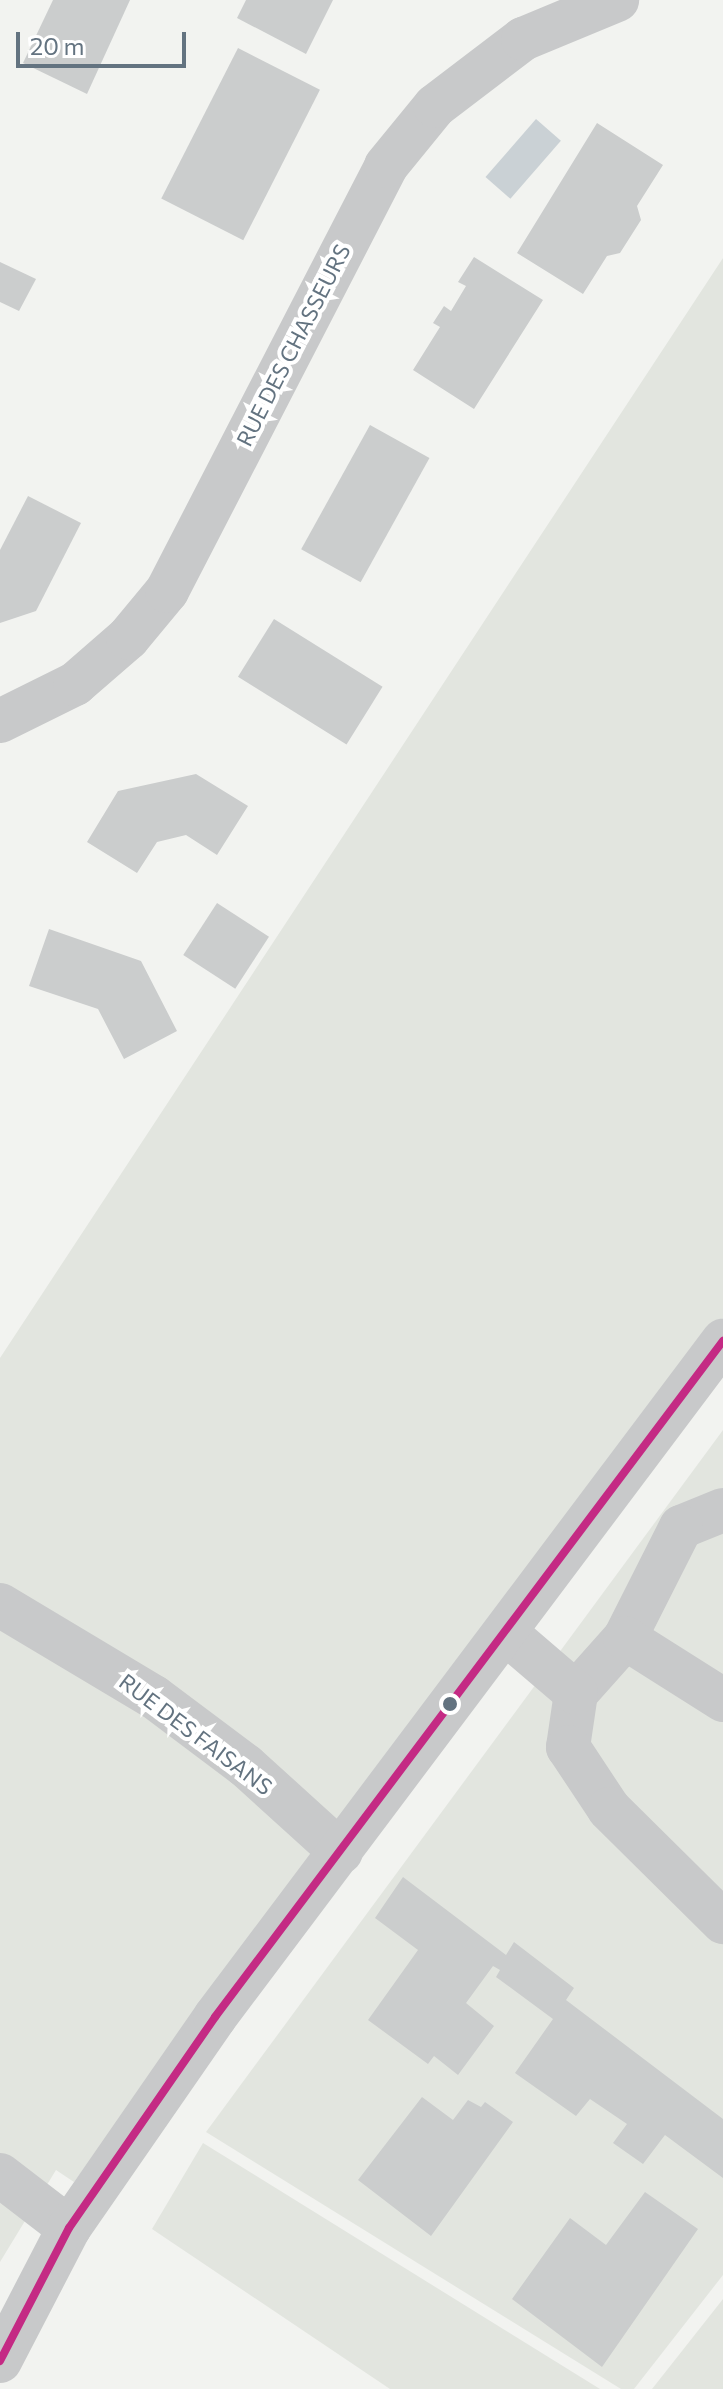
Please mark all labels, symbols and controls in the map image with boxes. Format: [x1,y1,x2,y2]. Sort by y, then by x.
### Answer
scale bar [20,16,190,66]
text: 20 m [30,31,84,60]
street label: RUE DES CHASSEURS [231,240,355,450]
street label: RUE DES FAISANS [114,1668,278,1800]
unlabelled marker [442,1696,458,1712]

